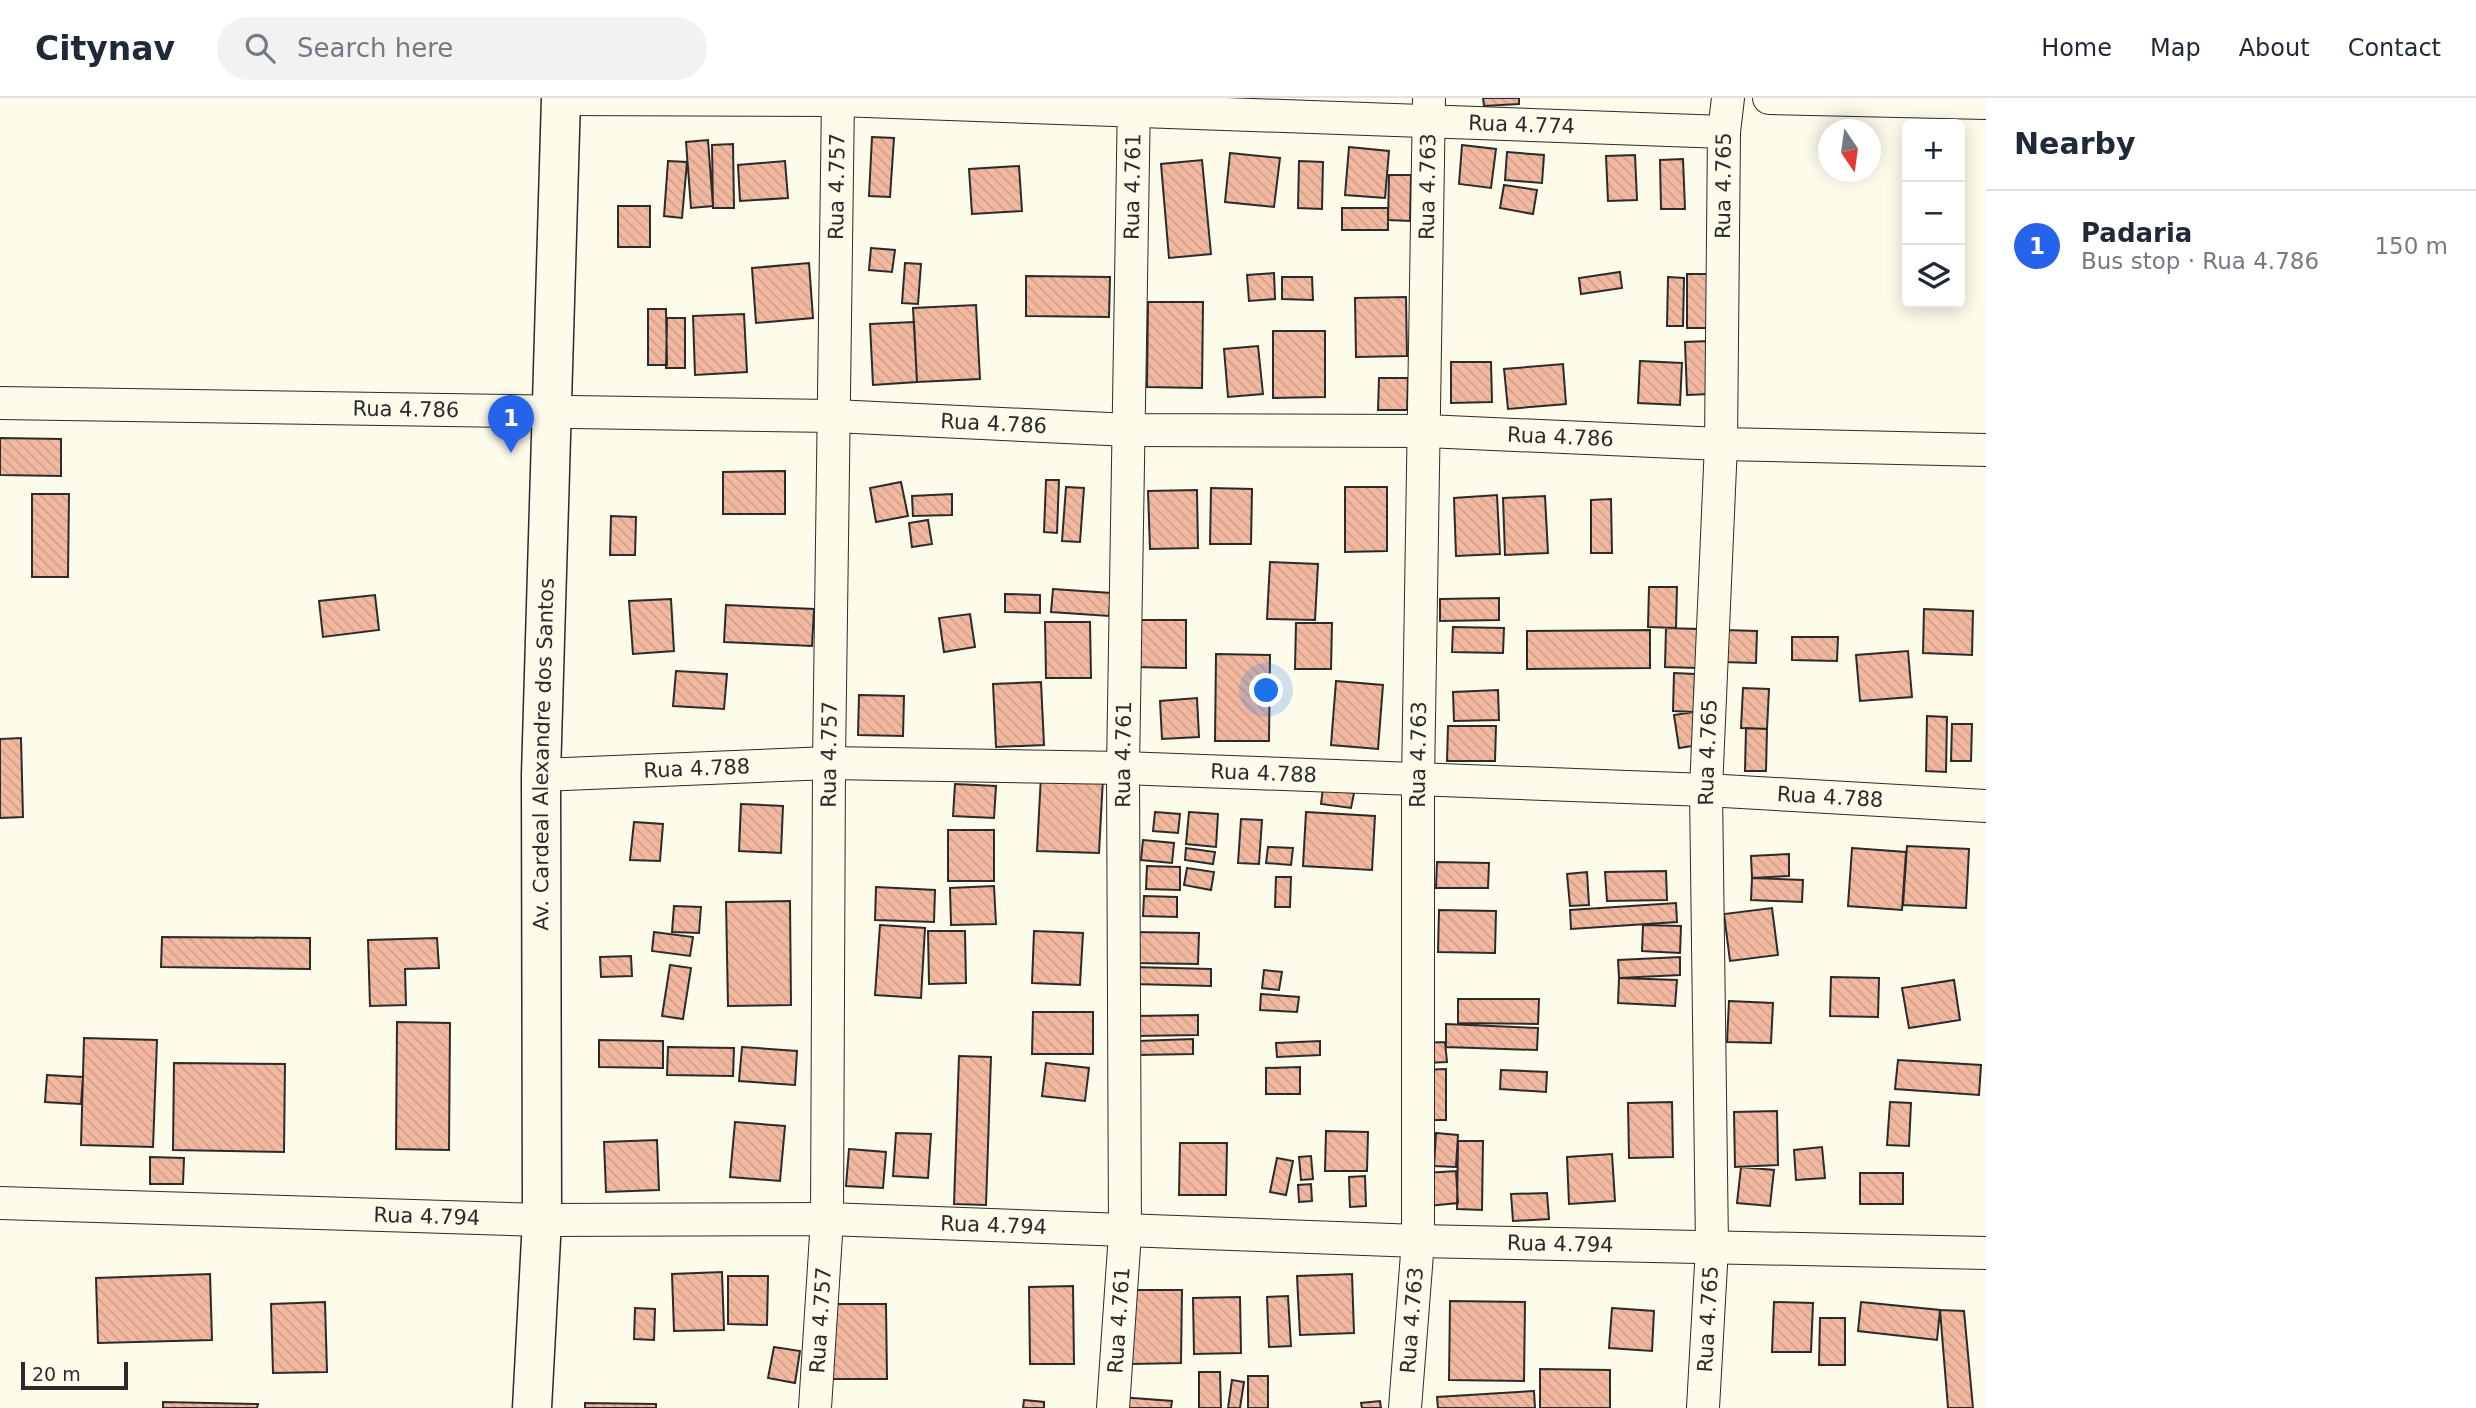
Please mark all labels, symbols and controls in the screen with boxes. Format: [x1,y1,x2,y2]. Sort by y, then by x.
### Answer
search box [217,17,707,80]
text: Citynav [35,29,175,68]
icon: search [241,29,279,67]
text: Search here [297,33,453,63]
text: Home [2041,34,2112,62]
text: Map [2150,34,2201,62]
text: About [2239,34,2310,62]
text: Contact [2348,34,2441,62]
street label: Rua 4.774 [1468,111,1575,139]
north arrow [1818,119,1881,182]
map controls [1902,119,1965,308]
button: + [1902,119,1965,182]
text: Nearby [2014,126,2136,161]
street label: Rua 4.765 [1711,132,1736,239]
street label: Rua 4.757 [824,133,850,240]
street label: Rua 4.761 [1120,133,1145,240]
street label: Rua 4.763 [1415,133,1440,240]
button: − [1902,182,1965,245]
text: Padaria [2081,218,2192,248]
text: 1 [2029,233,2045,259]
text: 150 m [2374,233,2448,259]
button: layers [1902,245,1965,308]
text: Bus stop · Rua 4.786 [2081,248,2319,274]
pin: 1 [488,395,534,453]
street label: Rua 4.786 [352,396,459,422]
street label: Rua 4.786 [940,409,1048,438]
street label: Rua 4.786 [1507,423,1614,451]
street label: Av. Cardeal Alexandre dos Santos [529,578,559,931]
your location [1249,673,1283,707]
street label: Rua 4.765 [1694,698,1722,806]
street label: Rua 4.757 [817,701,842,808]
street label: Rua 4.761 [1111,701,1136,808]
street label: Rua 4.763 [1406,701,1431,808]
street label: Rua 4.788 [643,754,751,783]
street label: Rua 4.788 [1210,759,1317,787]
street label: Rua 4.788 [1776,782,1884,812]
street label: Rua 4.794 [373,1203,480,1230]
street label: Rua 4.794 [940,1211,1047,1239]
street label: Rua 4.794 [1507,1231,1614,1257]
street label: Rua 4.765 [1693,1265,1723,1373]
street label: Rua 4.757 [805,1266,836,1374]
street label: Rua 4.761 [1103,1266,1135,1374]
street label: Rua 4.763 [1396,1266,1428,1374]
scale bar [21,1359,128,1391]
text: 20 m [32,1363,81,1385]

